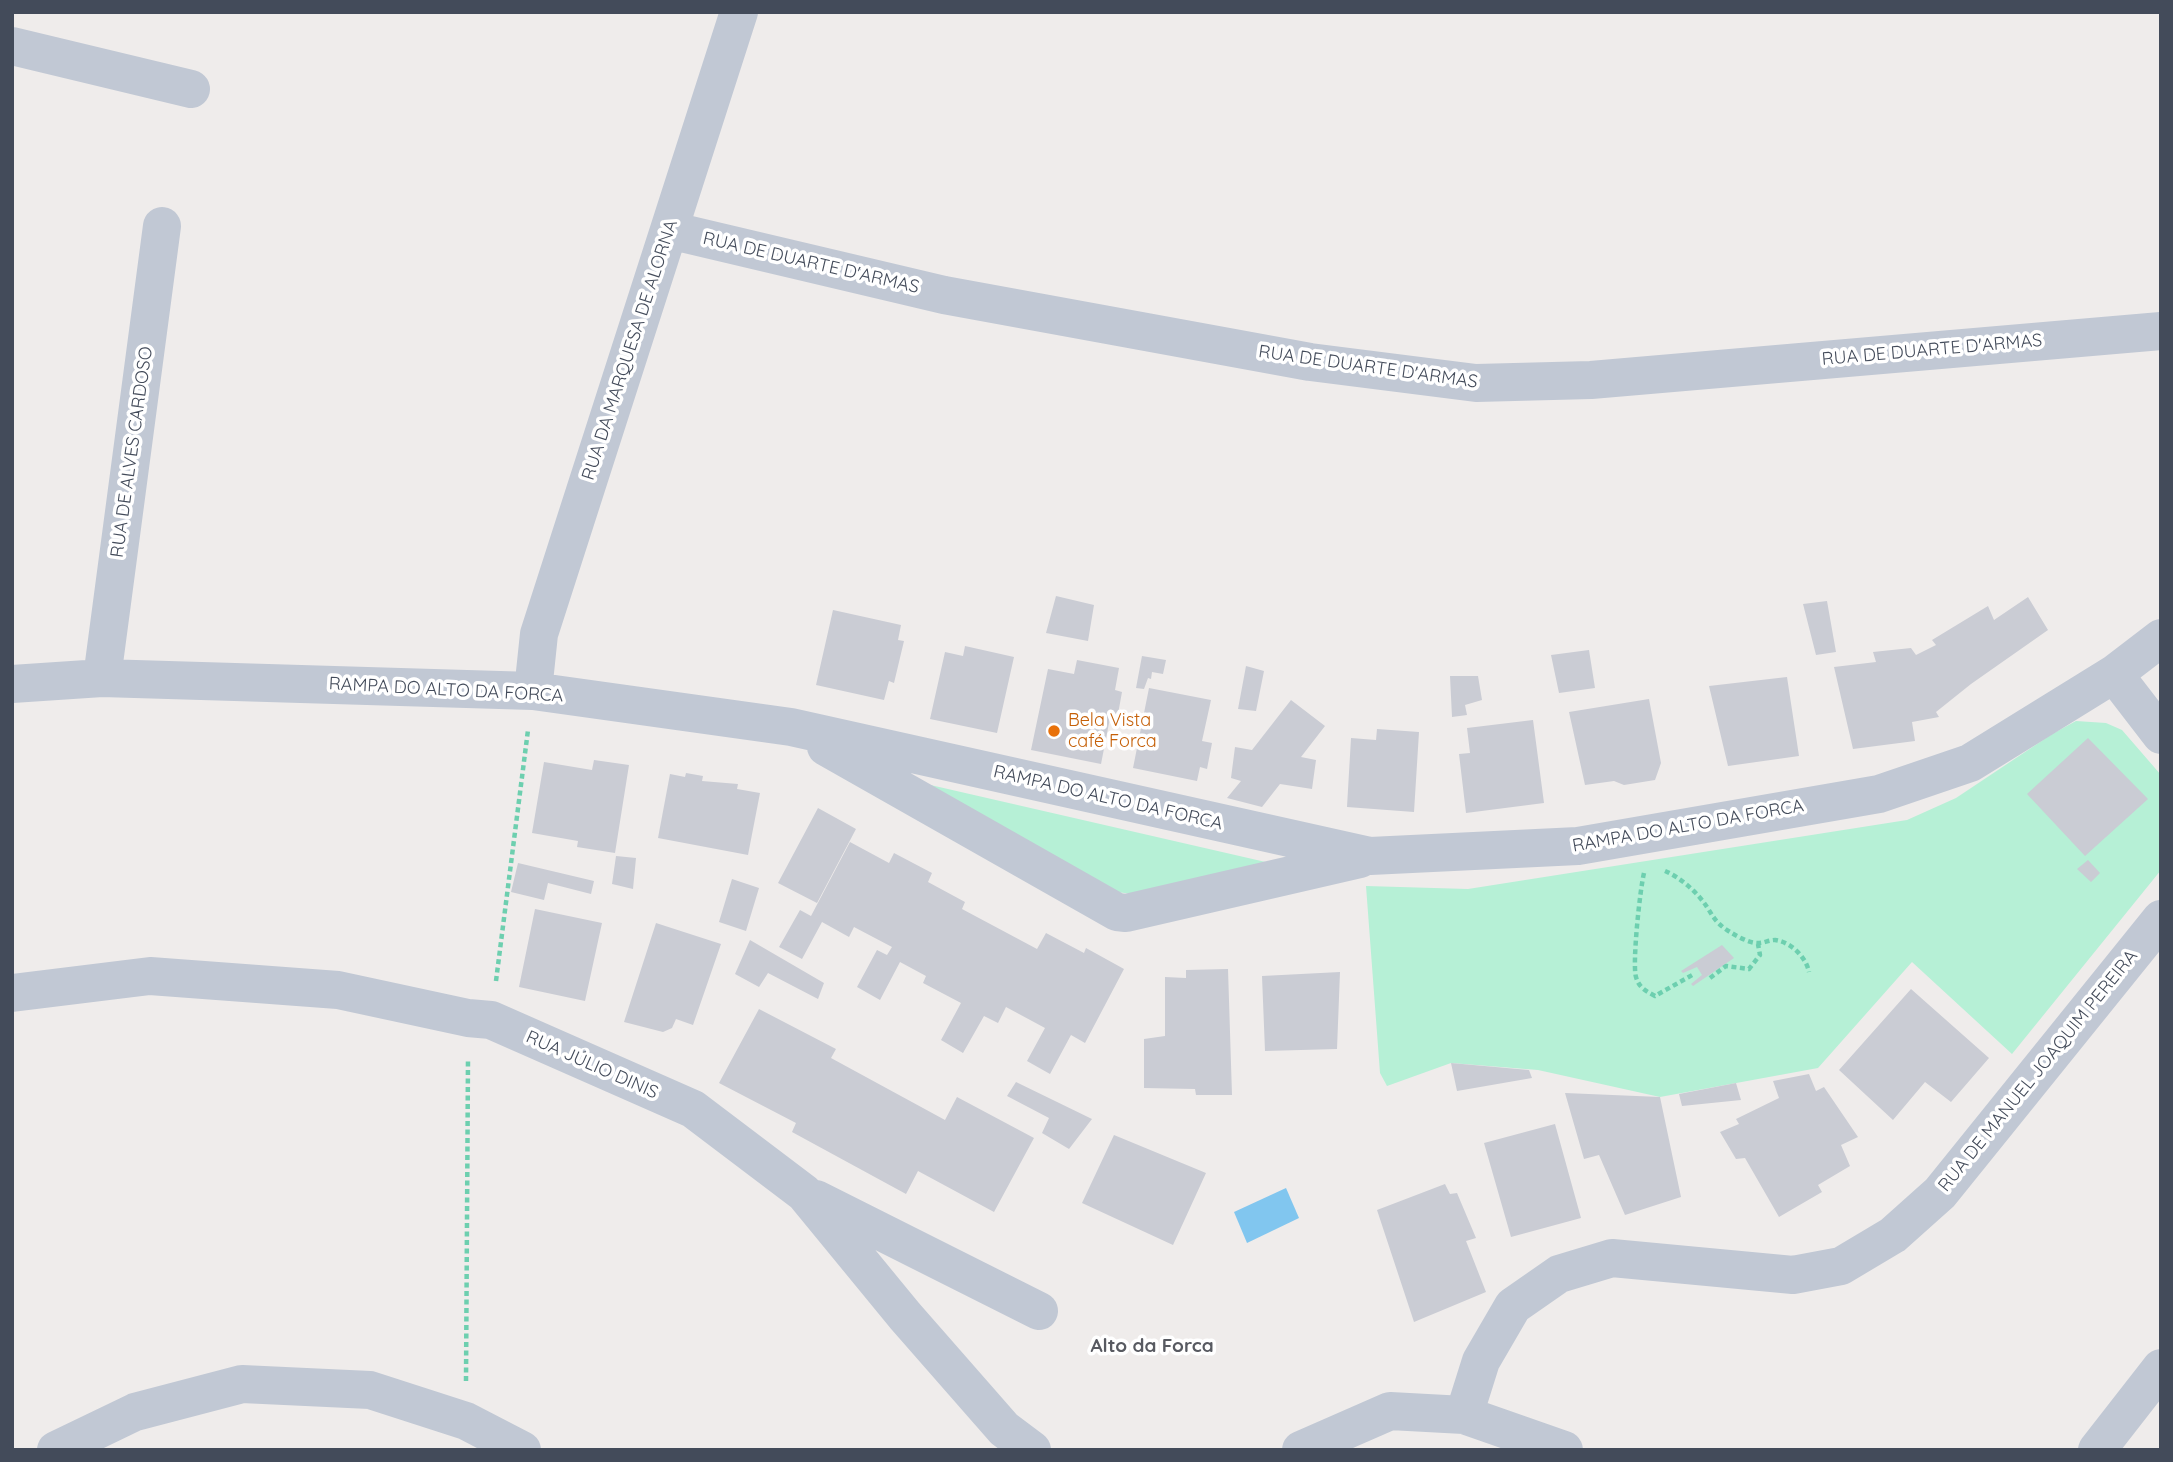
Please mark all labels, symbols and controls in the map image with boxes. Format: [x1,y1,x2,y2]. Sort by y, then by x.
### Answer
street label: RUA DA MARQUESA DE ALORNA [578,217,682,483]
street label: RUA DE DUARTE D'ARMAS [701,228,921,298]
street label: RUA DE DUARTE D'ARMAS [1821,330,2043,370]
street label: RUA DE DUARTE D'ARMAS [1257,341,1479,393]
street label: RUA DE ALVES CARDOSO [106,345,158,559]
street label: RAMPA DO ALTO DA FORCA [328,673,564,707]
place label: Bela Vista café Forca [1068,710,1157,752]
marker: Bela Vista café Forca [1046,723,1062,739]
street label: RAMPA DO ALTO DA FORCA [991,761,1225,835]
street label: RAMPA DO ALTO DA FORCA [1571,795,1805,857]
street label: RUA DE MANUEL JOAQUIM PEREIRA [1934,946,2142,1196]
street label: RUA JÚLIO DINIS [523,1026,661,1104]
district label: Alto da Forca [1090,1335,1214,1357]

